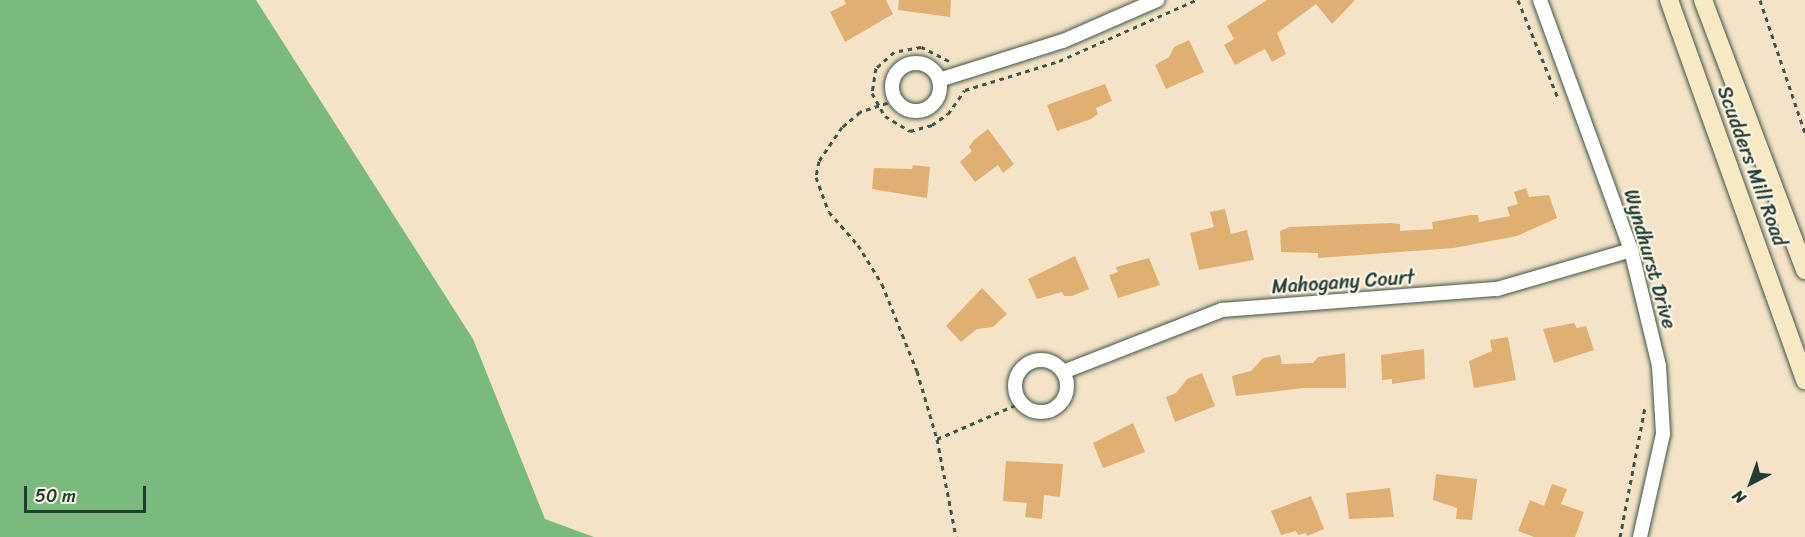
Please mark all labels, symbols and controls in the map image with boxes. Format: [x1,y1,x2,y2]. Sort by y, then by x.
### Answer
street label: Scudders Mill Road [1712,83,1792,249]
street label: Wyndhurst Drive [1619,187,1681,331]
street label: Mahogany Court [1270,265,1416,299]
north arrow [1721,453,1781,513]
scale bar [27,474,148,512]
text: 50 m [35,480,76,512]
text: N [1725,482,1753,512]

